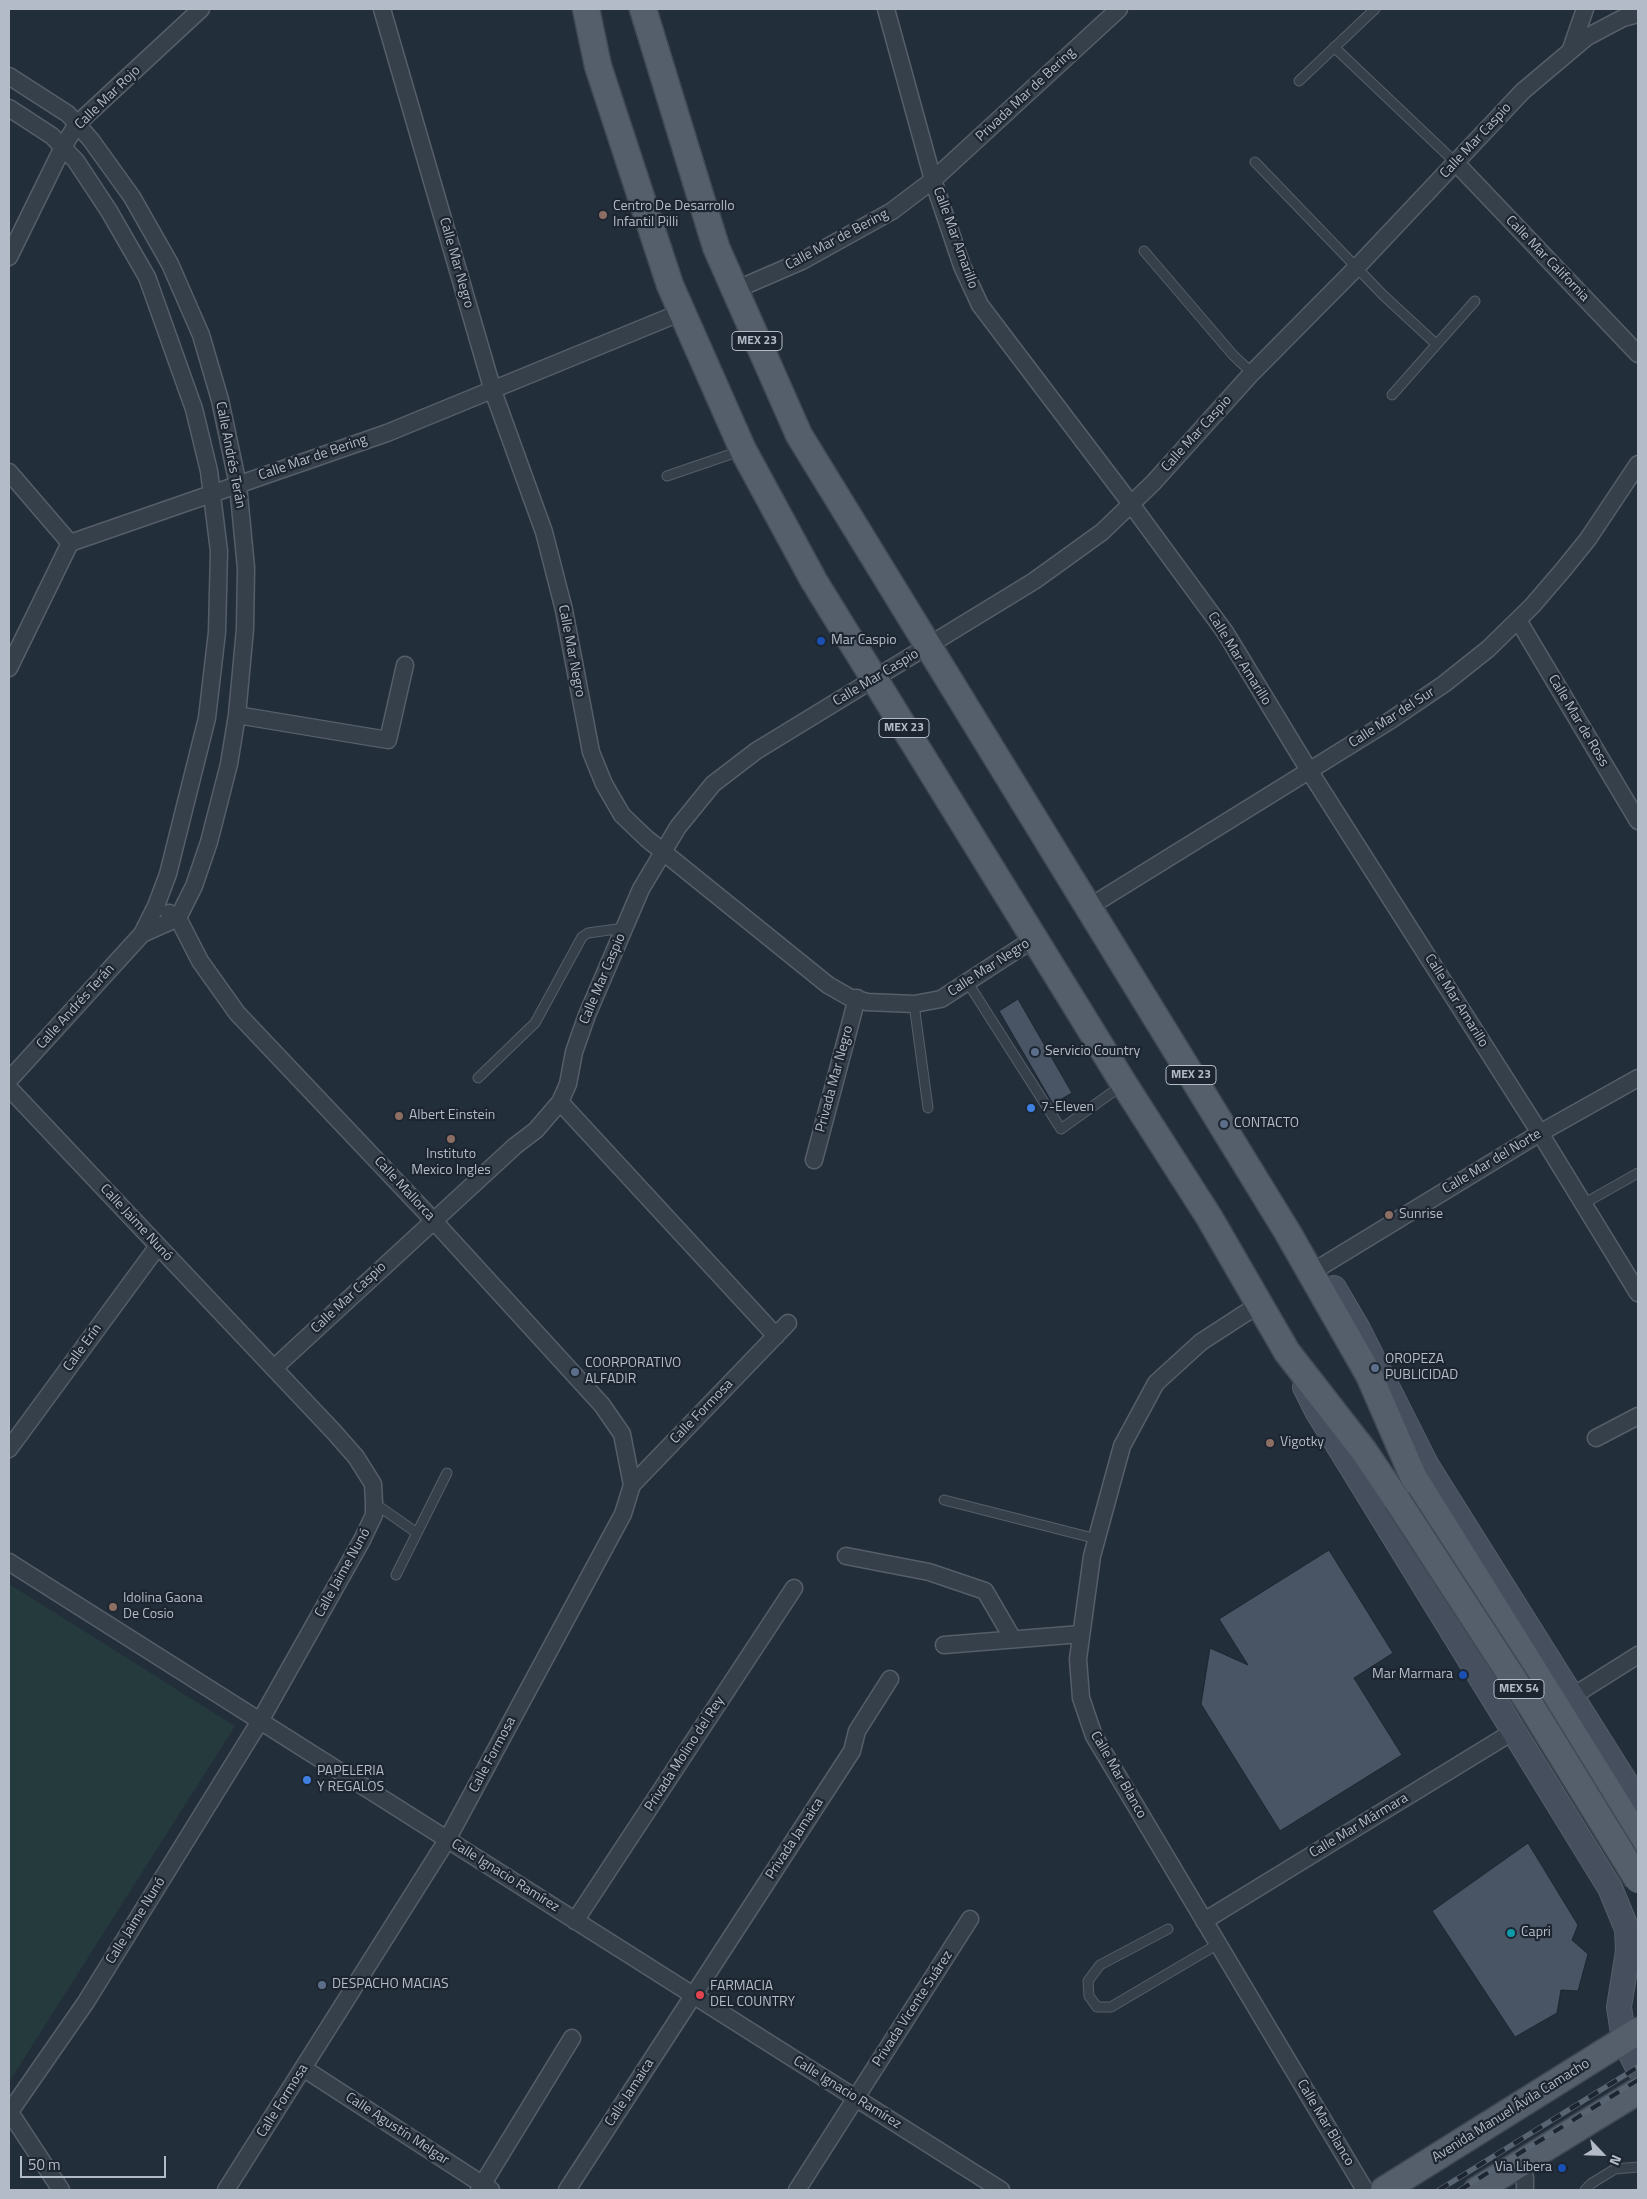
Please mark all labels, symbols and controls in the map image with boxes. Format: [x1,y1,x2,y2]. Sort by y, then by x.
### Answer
street label: Privada Mar de Bering [973,45,1079,145]
street label: Calle Mar Rojo [72,63,144,133]
street label: Calle Mar Caspio [1437,100,1515,182]
street label: Calle Mar Amarillo [929,185,981,291]
place label: Centro De Desarrollo Infantil Pilli [613,199,735,232]
street label: Calle Mar de Bering [783,206,891,274]
marker: Centro De Desarrollo Infantil Pilli [597,209,609,221]
street label: Calle Mar California [1502,212,1592,306]
street label: Calle Mar Negro [435,216,477,310]
road number: MEX 23 [732,332,782,351]
street label: Calle Mar Caspio [1158,392,1236,476]
street label: Calle Andrés Terán [211,400,249,510]
street label: Calle Mar de Bering [256,432,370,484]
street label: Calle Mar Negro [554,603,588,699]
street label: Calle Mar Amarillo [1204,609,1274,709]
place label: Mar Caspio [831,633,897,649]
marker: Mar Caspio [815,635,827,647]
street label: Calle Mar Caspio [830,646,922,710]
street label: Calle Mar de Ross [1544,672,1612,770]
street label: Calle Mar del Sur [1346,684,1438,752]
road number: MEX 23 [879,718,929,738]
street label: Calle Mar Caspio [576,931,630,1027]
street label: Calle Mar Negro [945,935,1033,1001]
street label: Calle Mar Amarillo [1421,951,1491,1051]
street label: Calle Andrés Terán [33,961,119,1053]
street label: Privada Mar Negro [813,1024,857,1134]
place label: Servicio Country [1045,1044,1140,1060]
marker: Servicio Country [1029,1046,1041,1058]
road number: MEX 23 [1166,1066,1216,1084]
place label: 7-Eleven [1041,1100,1094,1116]
marker: 7-Eleven [1025,1102,1037,1114]
place label: Albert Einstein [409,1108,495,1124]
marker: Albert Einstein [393,1110,405,1122]
place label: CONTACTO [1234,1116,1299,1132]
marker: CONTACTO [1218,1118,1230,1130]
street label: Calle Mar del Norte [1440,1126,1544,1198]
marker: Instituto Mexico Ingles [445,1133,457,1145]
place label: Instituto Mexico Ingles [411,1147,491,1180]
street label: Calle Mallorca [370,1153,438,1225]
street label: Calle Jaime Nunó [96,1181,176,1265]
place label: Sunrise [1399,1207,1443,1223]
marker: Sunrise [1383,1209,1395,1221]
street label: Calle Mar Caspio [308,1259,390,1337]
street label: Calle Erín [60,1321,106,1375]
place label: OROPEZA PUBLICIDAD [1385,1352,1458,1384]
place label: COORPORATIVO ALFADIR [585,1356,681,1388]
marker: OROPEZA PUBLICIDAD [1369,1362,1381,1374]
marker: COORPORATIVO ALFADIR [569,1366,581,1378]
street label: Calle Formosa [667,1376,737,1448]
place label: Vigotky [1280,1435,1324,1451]
marker: Vigotky [1264,1437,1276,1449]
street label: Calle Jaime Nunó [312,1526,374,1620]
place label: Idolina Gaona De Cosio [123,1591,203,1624]
marker: Idolina Gaona De Cosio [107,1601,119,1613]
place label: Mar Marmara [1372,1667,1453,1683]
marker: Mar Marmara [1457,1669,1469,1681]
road number: MEX 54 [1494,1680,1544,1698]
street label: Privada Molino del Rey [642,1693,728,1815]
street label: Calle Formosa [466,1714,520,1796]
street label: Calle Mar Blanco [1086,1728,1150,1822]
place label: PAPELERIA Y REGALOS [317,1764,384,1796]
marker: PAPELERIA Y REGALOS [301,1774,313,1786]
street label: Calle Mar Mármara [1307,1790,1411,1862]
street label: Privada Jamaica [763,1795,827,1883]
street label: Calle Ignacio Ramírez [448,1836,562,1916]
street label: Calle Jaime Nunó [103,1875,169,1967]
place label: Capri [1521,1925,1551,1941]
marker: Capri [1505,1927,1517,1939]
street label: Privada Vicente Suárez [869,1948,957,2070]
place label: DESPACHO MACIAS [332,1977,449,1993]
marker: DESPACHO MACIAS [316,1979,328,1991]
place label: FARMACIA DEL COUNTRY [710,1979,795,2011]
marker: FARMACIA DEL COUNTRY [694,1989,706,2001]
street label: Calle Ignacio Ramírez [790,2053,904,2133]
street label: Calle Jamaica [602,2056,658,2130]
street label: Avenida Manuel Ávila Camacho [1429,2056,1593,2166]
street label: Calle Formosa [254,2061,312,2141]
street label: Calle Mar Blanco [1293,2077,1357,2169]
street label: Calle Agustín Melgar [342,2089,452,2169]
north arrow [1577,2129,1627,2179]
scale bar [22,2146,169,2178]
text: N [1605,2152,1628,2169]
text: 50 m [28,2153,61,2176]
place label: Via Libera [1495,2160,1552,2176]
marker: Via Libera [1556,2162,1568,2174]

